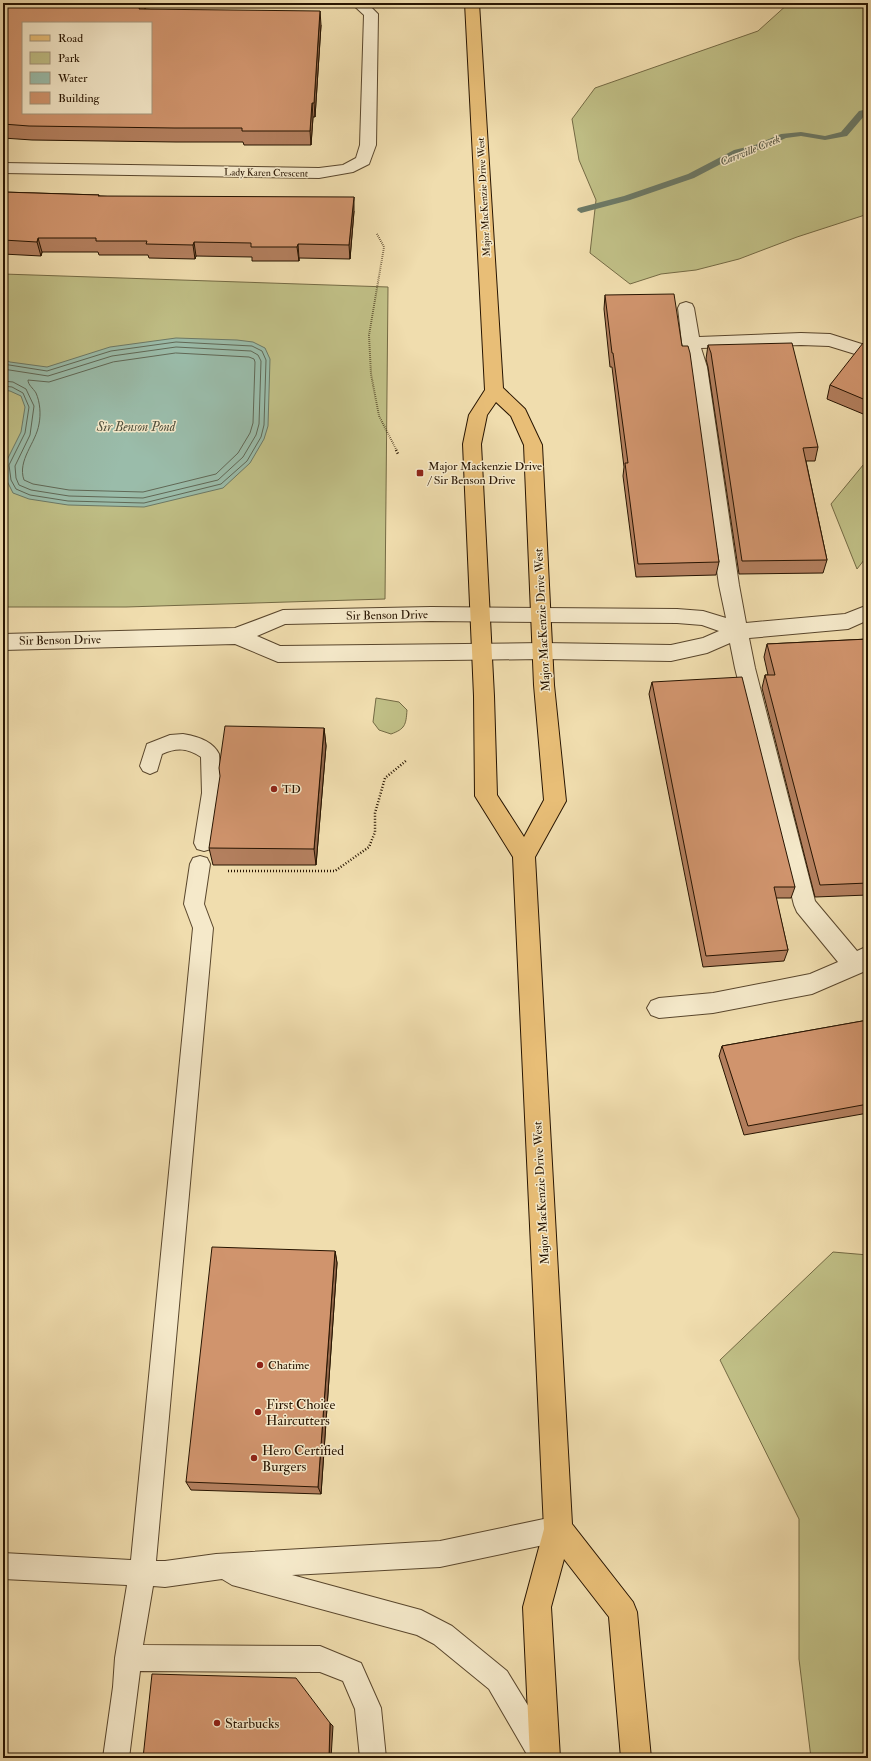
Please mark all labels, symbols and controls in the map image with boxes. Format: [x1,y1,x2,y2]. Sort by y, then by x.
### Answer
legend [22,22,152,114]
text: Road [58,31,83,46]
text: Park [58,51,80,66]
text: Water [57,71,88,86]
text: Building [58,91,101,106]
water label: Carrville Creek [718,132,783,168]
street label: Major MacKenzie Drive West [475,136,494,257]
street label: Lady Karen Crescent [224,166,309,181]
water label: Sir Benson Pond [96,419,177,435]
place label: Major Mackenzie Drive / Sir Benson Drive [427,459,542,488]
marker: Major Mackenzie Drive / Sir Benson Drive [415,468,425,478]
street label: Major MacKenzie Drive West [531,548,554,692]
street label: Sir Benson Drive [346,607,428,624]
street label: Sir Benson Drive [19,632,101,649]
place label: TD [282,782,301,797]
marker: TD [269,784,279,794]
street label: Major MacKenzie Drive West [530,1121,553,1265]
place label: Chatime [268,1358,309,1373]
marker: Chatime [255,1360,265,1370]
place label: First Choice Haircutters [266,1396,335,1429]
marker: First Choice Haircutters [253,1407,263,1417]
place label: Hero Certified Burgers [262,1442,344,1475]
marker: Hero Certified Burgers [249,1453,259,1463]
place label: Starbucks [225,1715,280,1732]
marker: Starbucks [212,1718,222,1728]

